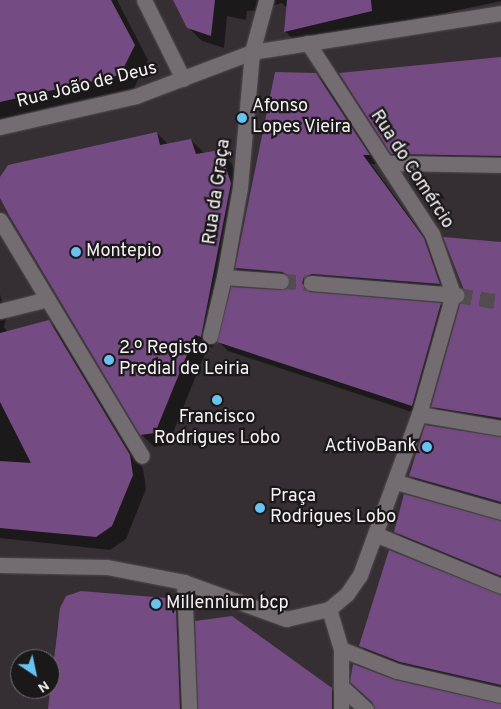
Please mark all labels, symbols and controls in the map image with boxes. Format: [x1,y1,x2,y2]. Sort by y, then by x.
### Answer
street label: Rua João de Deus [15,58,159,114]
place label: Afonso Lopes Vieira [252,97,351,140]
street label: Rua do Comércio [365,107,457,233]
marker: Afonso Lopes Vieira [236,112,248,124]
street label: Rua da Graça [200,138,236,246]
place label: Montepio [86,241,162,263]
marker: Montepio [70,246,82,258]
place label: 2.º Registo Predial de Leiria [119,339,249,382]
marker: 2.º Registo Predial de Leiria [103,354,115,366]
marker: Francisco Rodrigues Lobo [211,394,223,406]
place label: Francisco Rodrigues Lobo [154,408,280,450]
place label: ActivoBank [325,436,417,458]
marker: ActivoBank [421,441,433,453]
place label: Praça Rodrigues Lobo [270,487,396,530]
marker: Praça Rodrigues Lobo [254,502,266,514]
place label: Millennium bcp [166,593,289,615]
marker: Millennium bcp [150,598,162,610]
north arrow [10,649,60,699]
text: N [34,676,52,696]

